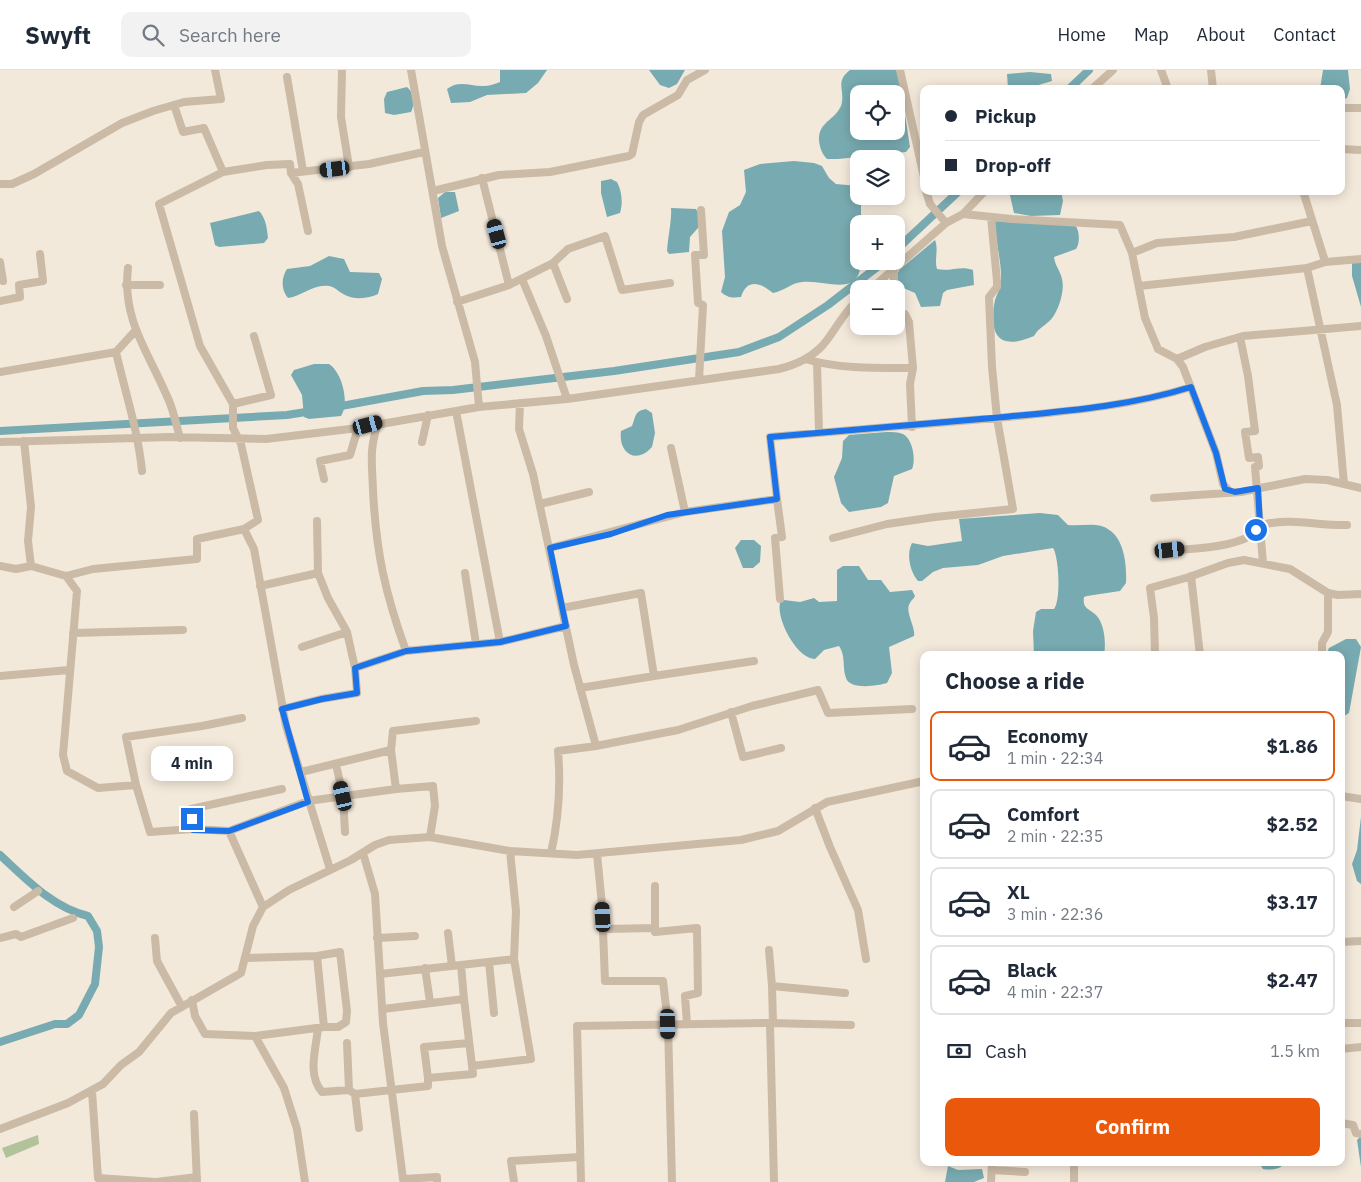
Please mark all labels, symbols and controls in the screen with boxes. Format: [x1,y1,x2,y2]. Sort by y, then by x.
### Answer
search box [121,12,471,57]
text: Swyft [25,19,91,51]
icon: search [139,21,167,49]
text: Search here [179,23,281,47]
text: Home [1058,23,1106,46]
text: Map [1134,23,1169,46]
text: About [1197,23,1245,46]
text: Contact [1273,23,1336,46]
map controls [850,85,905,335]
button: locate [850,85,905,140]
text: Pickup [975,104,1036,128]
button: layers [850,150,905,205]
text: Drop-off [975,153,1051,177]
car [319,160,350,178]
button: + [850,215,905,270]
car [485,218,508,250]
button: − [850,280,905,335]
car [351,414,384,436]
route start [1245,519,1267,541]
car [1154,541,1185,559]
text: Choose a ride [945,666,1085,695]
icon: car [947,724,992,769]
text: Economy [1007,724,1088,748]
text: $1.86 [1266,734,1318,758]
callout: 4 min [151,746,233,782]
text: 1 min · 22:34 [1007,748,1103,768]
text: 4 min [171,753,213,773]
car [332,780,353,812]
icon: car [947,802,992,847]
text: Comfort [1007,802,1080,826]
route end [181,808,203,830]
text: $2.52 [1266,812,1318,836]
text: 2 min · 22:35 [1007,826,1103,846]
icon: car [947,880,992,925]
text: XL [1007,880,1030,904]
text: $3.17 [1266,890,1318,914]
car [594,902,611,932]
text: 3 min · 22:36 [1007,904,1103,924]
icon: car [947,958,992,1003]
text: Black [1007,958,1057,982]
text: $2.47 [1266,968,1318,992]
text: 4 min · 22:37 [1007,982,1103,1002]
car [660,1009,675,1039]
icon: cash [945,1037,973,1065]
text: Cash [985,1039,1027,1063]
text: 1.5 km [1270,1041,1320,1061]
button: Confirm [945,1098,1320,1156]

